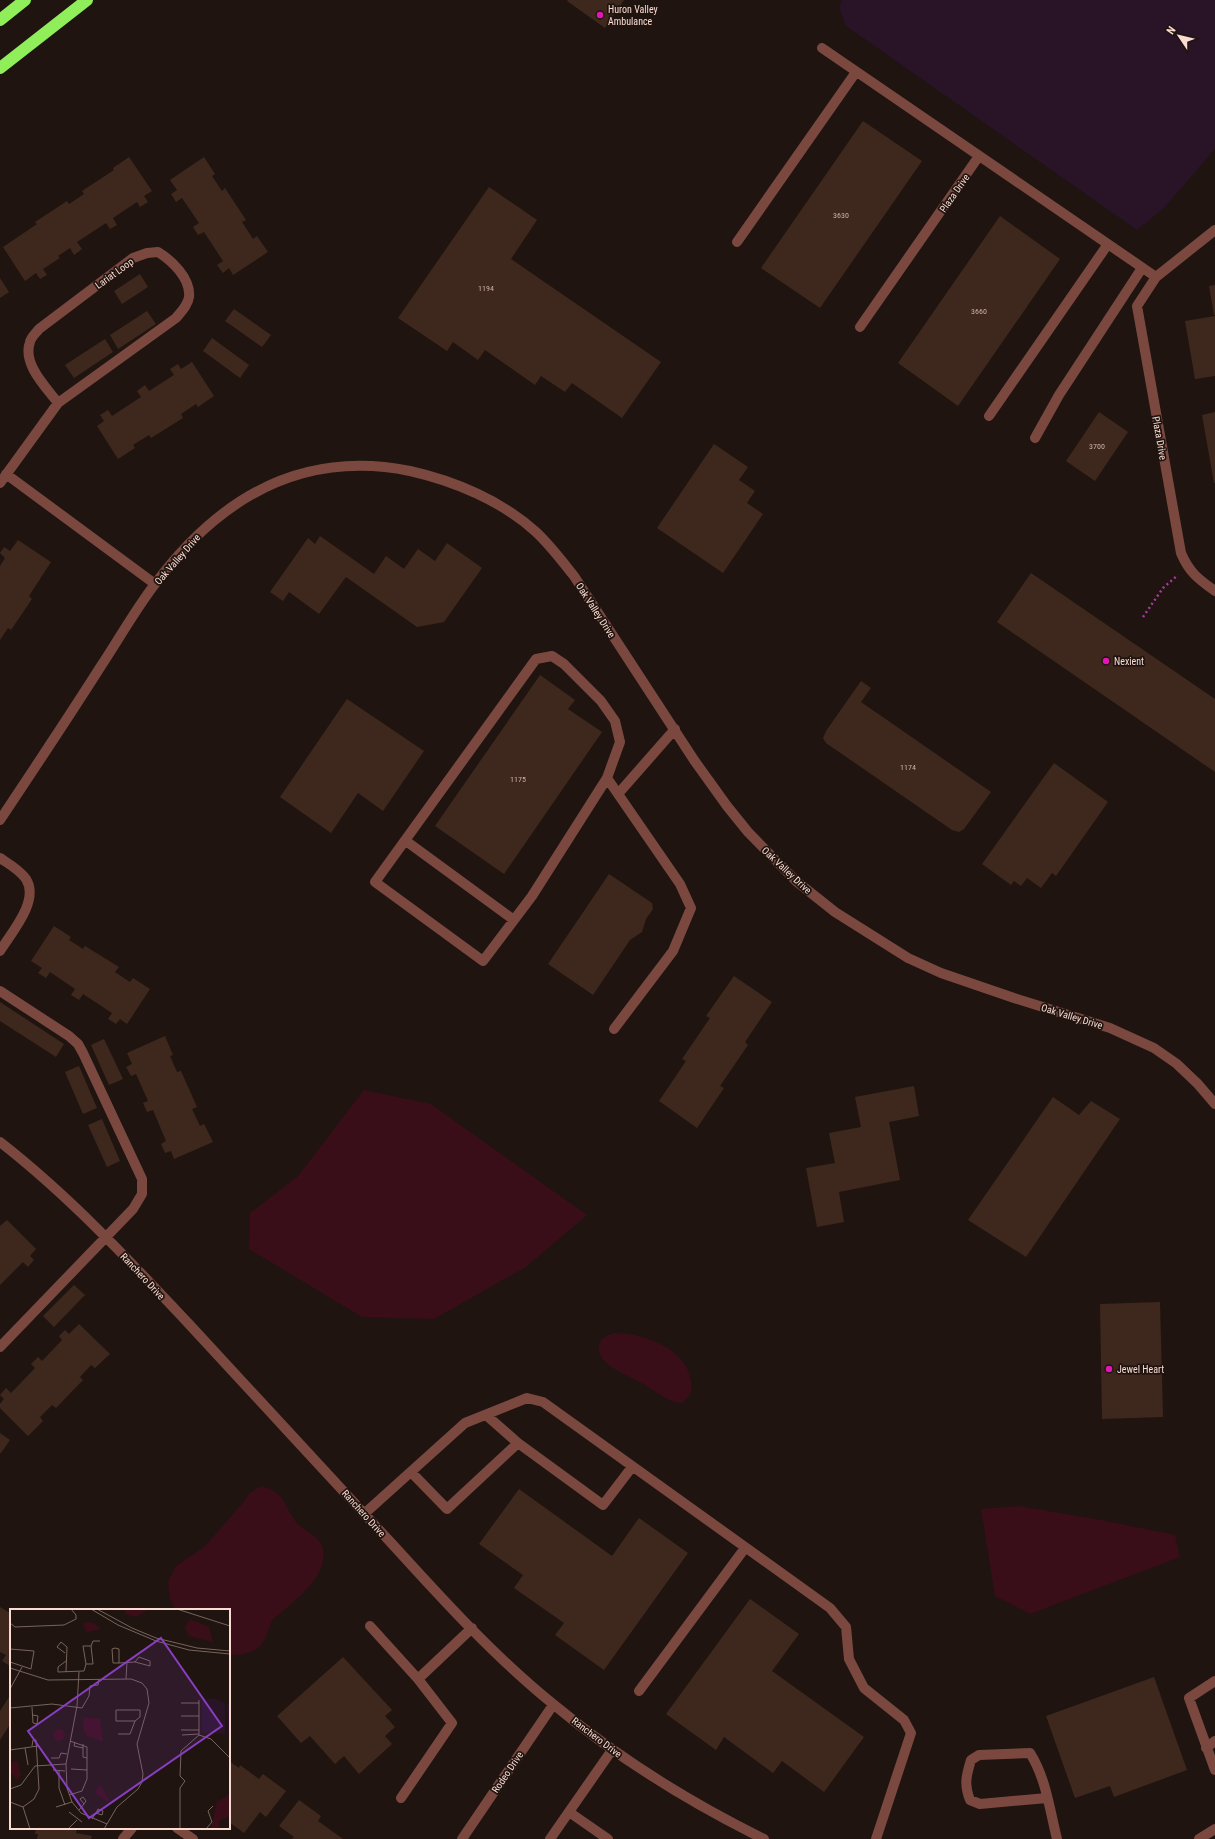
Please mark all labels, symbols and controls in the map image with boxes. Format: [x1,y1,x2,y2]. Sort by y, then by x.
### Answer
place label: Huron Valley Ambulance [608,4,658,27]
marker: Huron Valley Ambulance [595,10,605,20]
north arrow [1159,16,1199,56]
text: N [1164,24,1179,37]
street label: Plaza Drive [937,172,972,214]
house number: 3630 [833,211,849,220]
street label: Lariat Loop [93,256,136,291]
house number: 1194 [478,284,494,293]
house number: 3660 [971,307,987,316]
street label: Plaza Drive [1150,415,1169,461]
house number: 3700 [1089,442,1105,451]
street label: Oak Valley Drive [152,532,203,587]
street label: Oak Valley Drive [574,581,618,640]
marker: Nexient [1101,656,1111,666]
place label: Nexient [1114,656,1144,667]
house number: 1174 [900,763,916,772]
house number: 1175 [510,775,526,784]
street label: Oak Valley Drive [760,845,814,896]
street label: Oak Valley Drive [1040,1002,1104,1031]
street label: Ranchero Drive [118,1251,167,1302]
marker: Jewel Heart [1104,1364,1114,1374]
place label: Jewel Heart [1117,1364,1164,1375]
street label: Ranchero Drive [340,1488,388,1539]
inset map [10,1609,230,1829]
street label: Ranchero Drive [570,1715,624,1760]
street label: Rodeo Drive [490,1749,525,1795]

